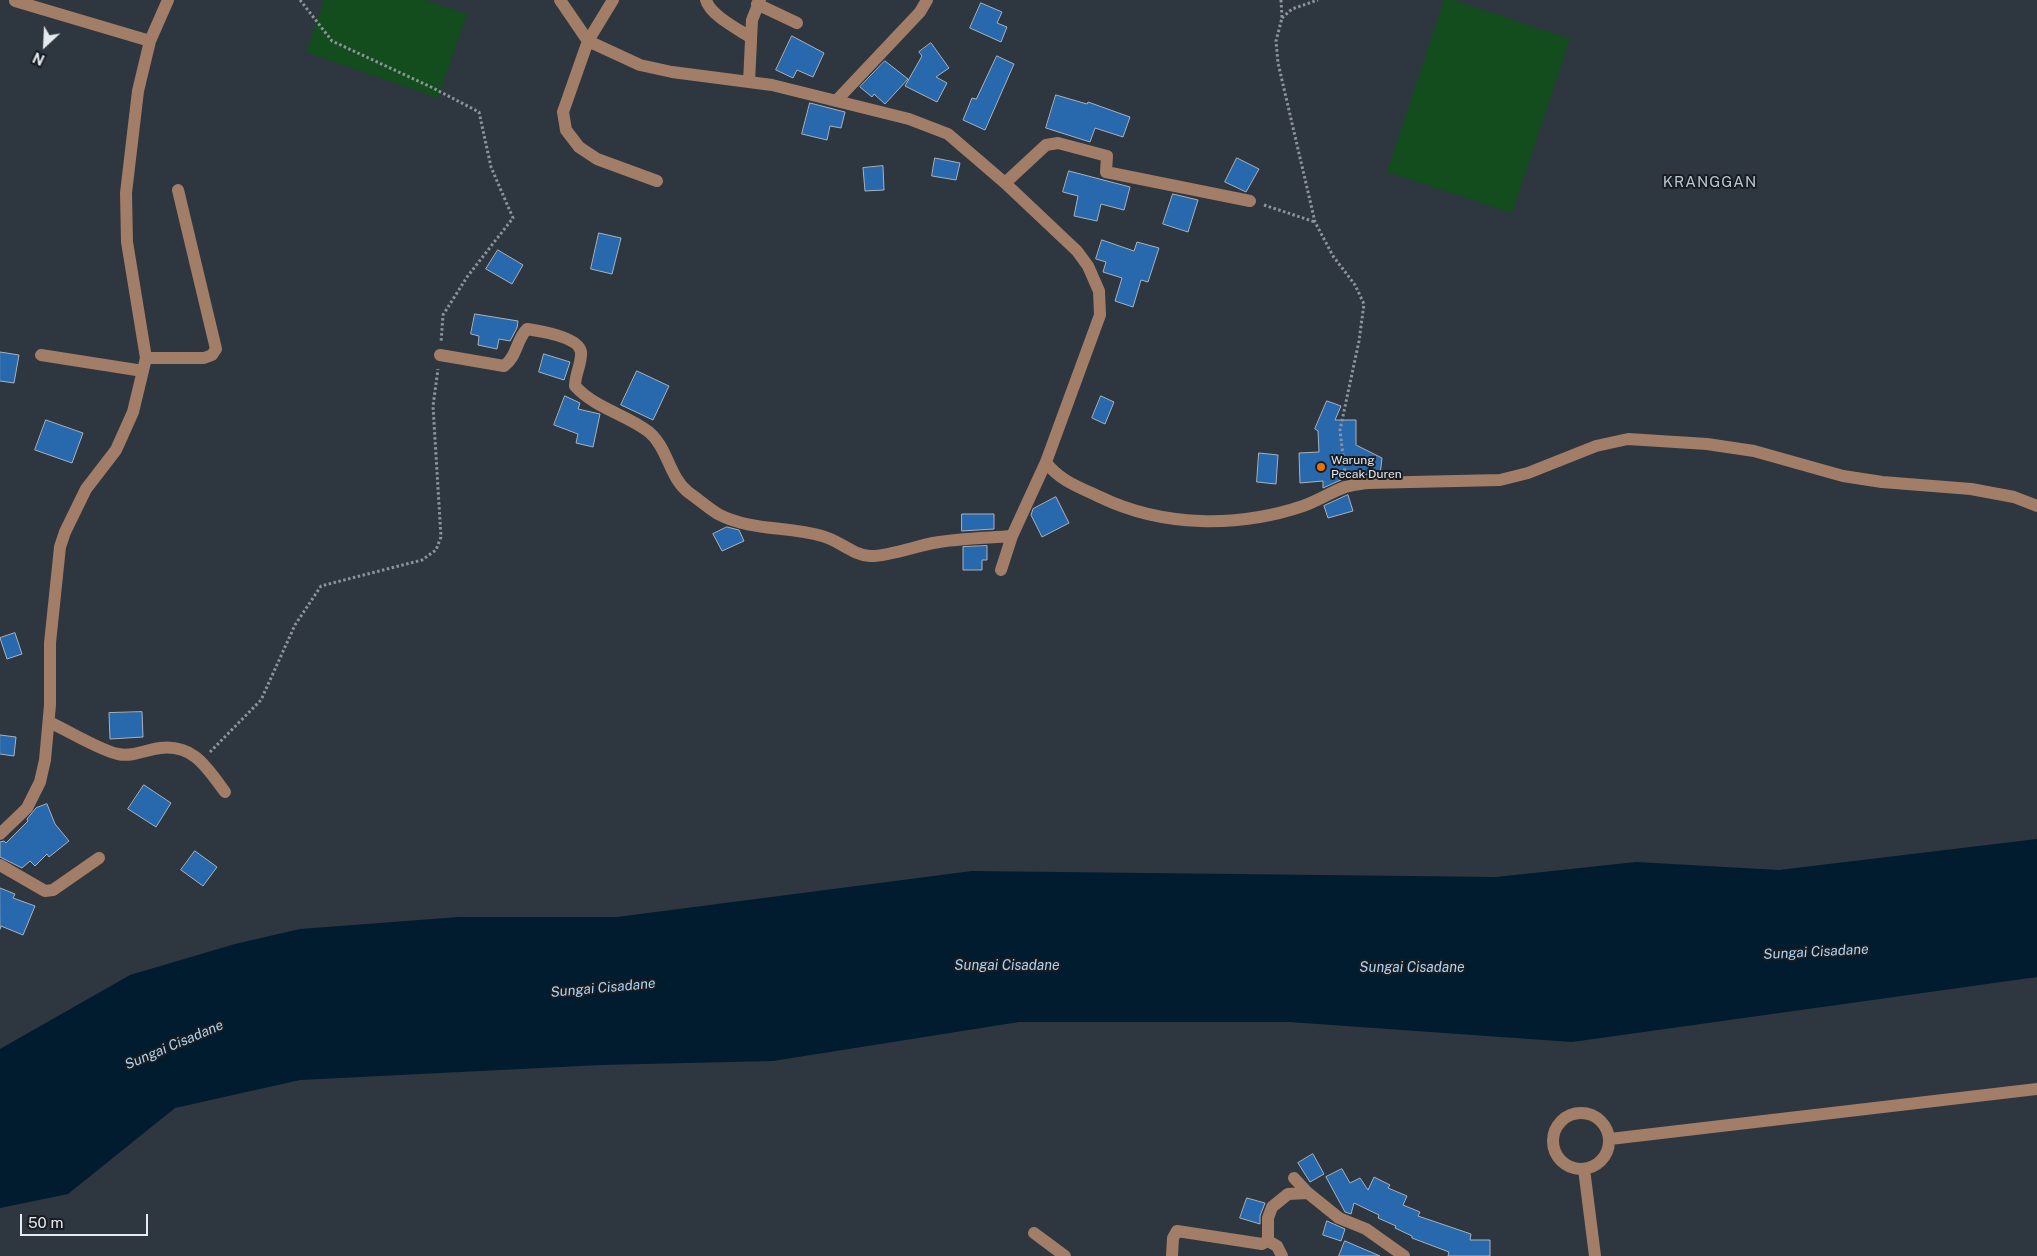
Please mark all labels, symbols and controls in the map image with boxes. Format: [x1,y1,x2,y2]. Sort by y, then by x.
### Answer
north arrow [20,20,70,70]
text: N [30,49,47,68]
district label: KRANGGAN [1662,173,1758,191]
place label: Warung Pecak Duren [1331,453,1402,481]
marker: Warung Pecak Duren [1315,461,1327,473]
water label: Sungai Cisadane [1763,941,1869,963]
water label: Sungai Cisadane [954,958,1060,974]
water label: Sungai Cisadane [1359,960,1465,976]
water label: Sungai Cisadane [550,975,656,1001]
water label: Sungai Cisadane [122,1017,226,1073]
scale bar [22,1204,150,1236]
text: 50 m [28,1214,63,1231]

